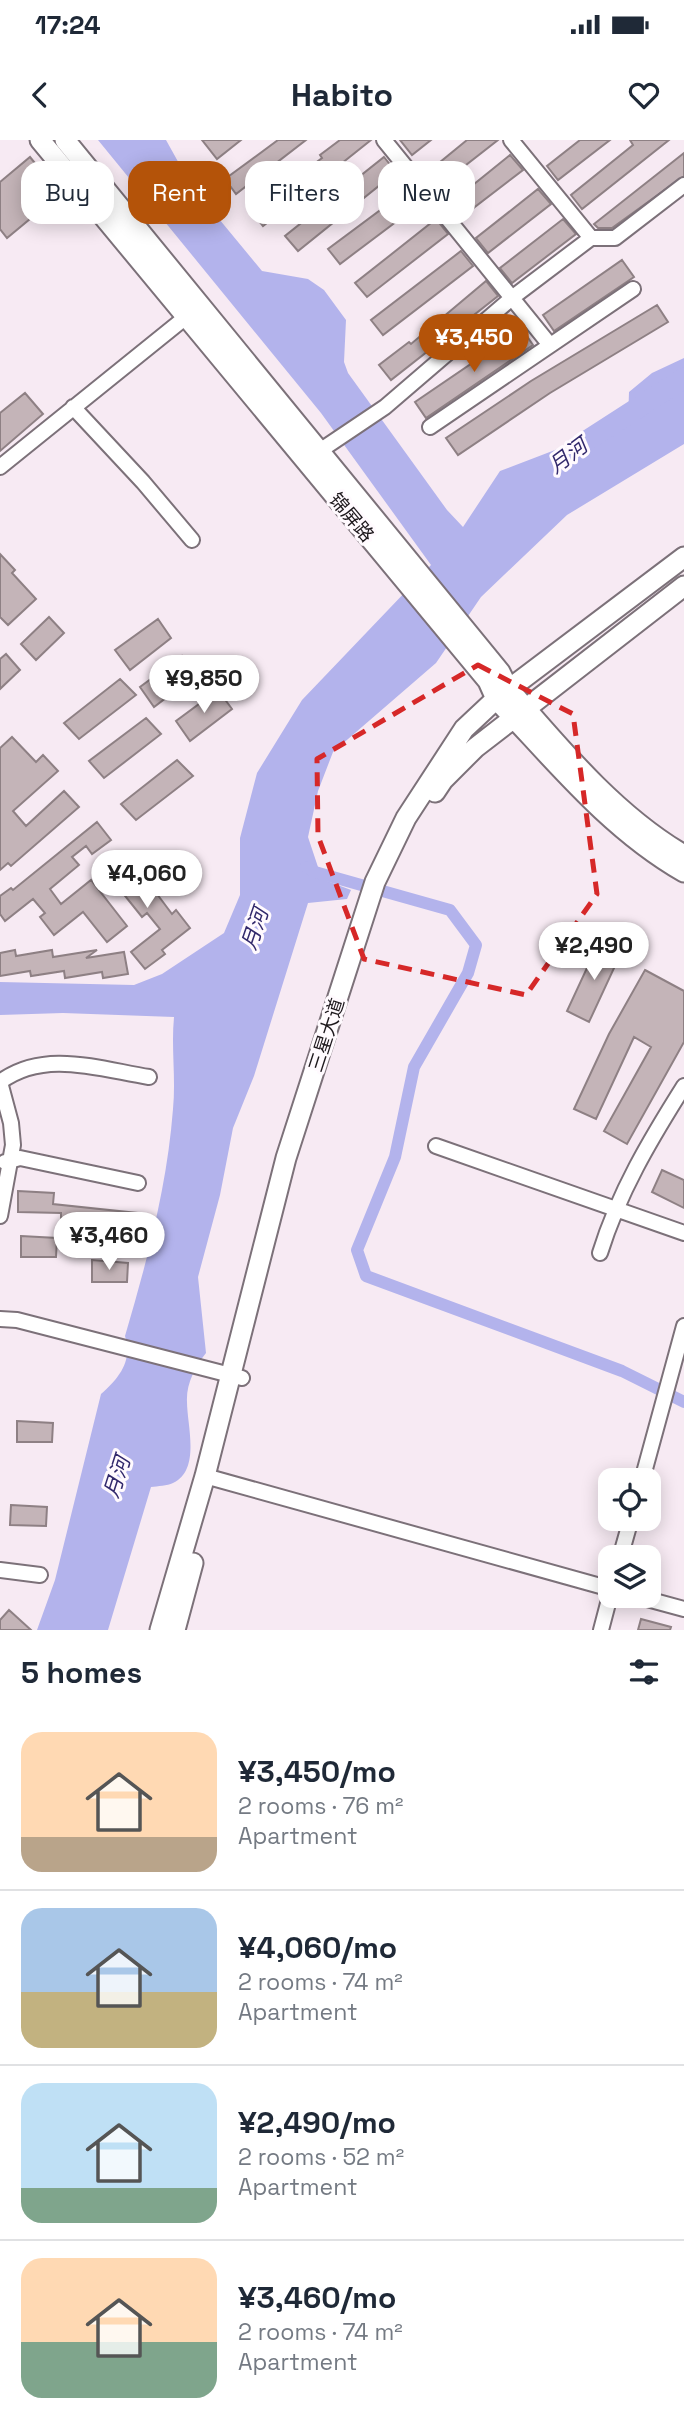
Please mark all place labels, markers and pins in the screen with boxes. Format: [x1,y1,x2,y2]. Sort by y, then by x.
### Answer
pin: ¥3,450 [417,314,531,374]
pin: ¥9,850 [147,656,261,715]
pin: ¥4,060 [90,850,204,910]
pin: ¥2,490 [537,922,651,982]
pin: ¥3,460 [52,1212,166,1272]

